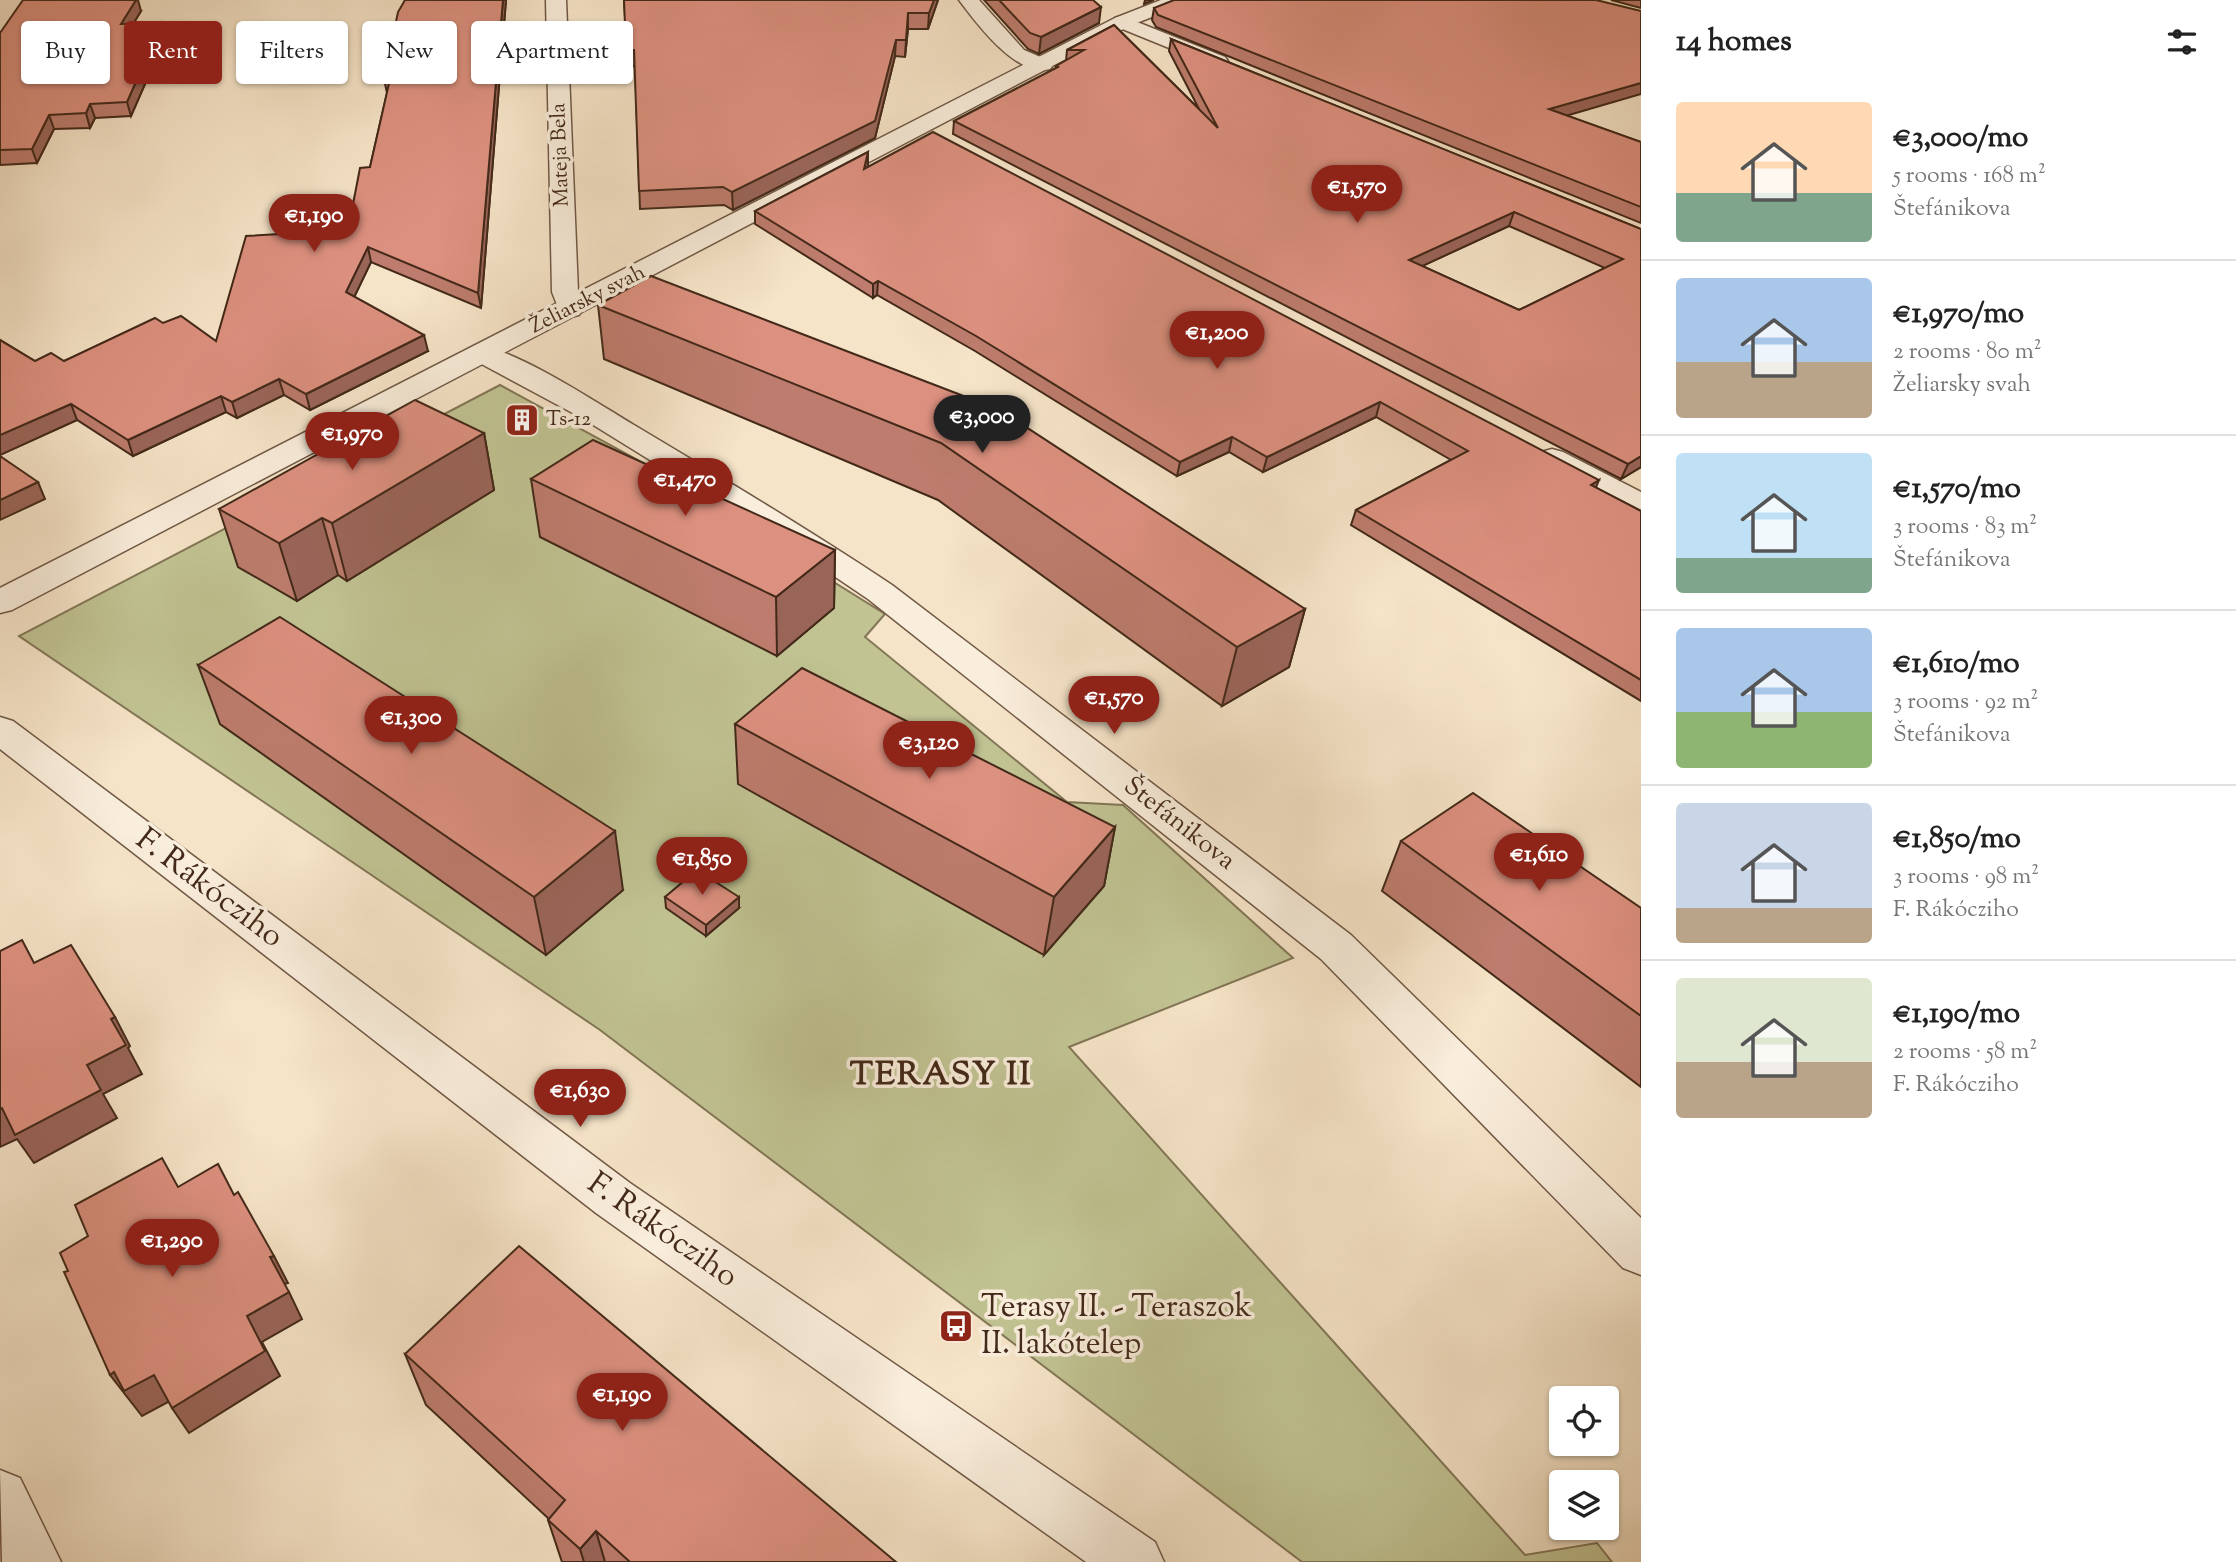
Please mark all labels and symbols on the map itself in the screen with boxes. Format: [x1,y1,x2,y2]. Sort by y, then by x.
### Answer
street label: Mateja Bela [544,102,578,208]
pin: €1,570 [1300,166,1414,225]
pin: €1,190 [257,194,371,254]
street label: Želiarsky svah [525,258,651,342]
pin: €1,200 [1160,312,1274,371]
pin: €3,000 [925,396,1039,455]
building icon: Ts-12 [503,401,541,439]
place label: Ts-12 [546,405,591,435]
pin: €1,970 [295,412,409,472]
pin: €1,470 [628,458,742,518]
pin: €1,570 [1057,676,1171,736]
pin: €1,300 [354,696,468,756]
pin: €3,120 [872,722,986,781]
street label: Štefánikova [1115,768,1243,880]
street label: F. Rákócziho [125,818,293,960]
pin: €1,610 [1482,834,1596,893]
pin: €1,850 [645,838,759,897]
district label: TERASY II [850,1052,1032,1100]
pin: €1,630 [523,1070,637,1129]
street label: F. Rákócziho [577,1162,747,1300]
pin: €1,290 [115,1220,229,1279]
place label: Terasy II. - Teraszok II. lakótelep [981,1285,1252,1368]
bus stop icon: Terasy II. - Teraszok II. lakótelep [937,1307,975,1345]
pin: €1,190 [565,1374,679,1433]

